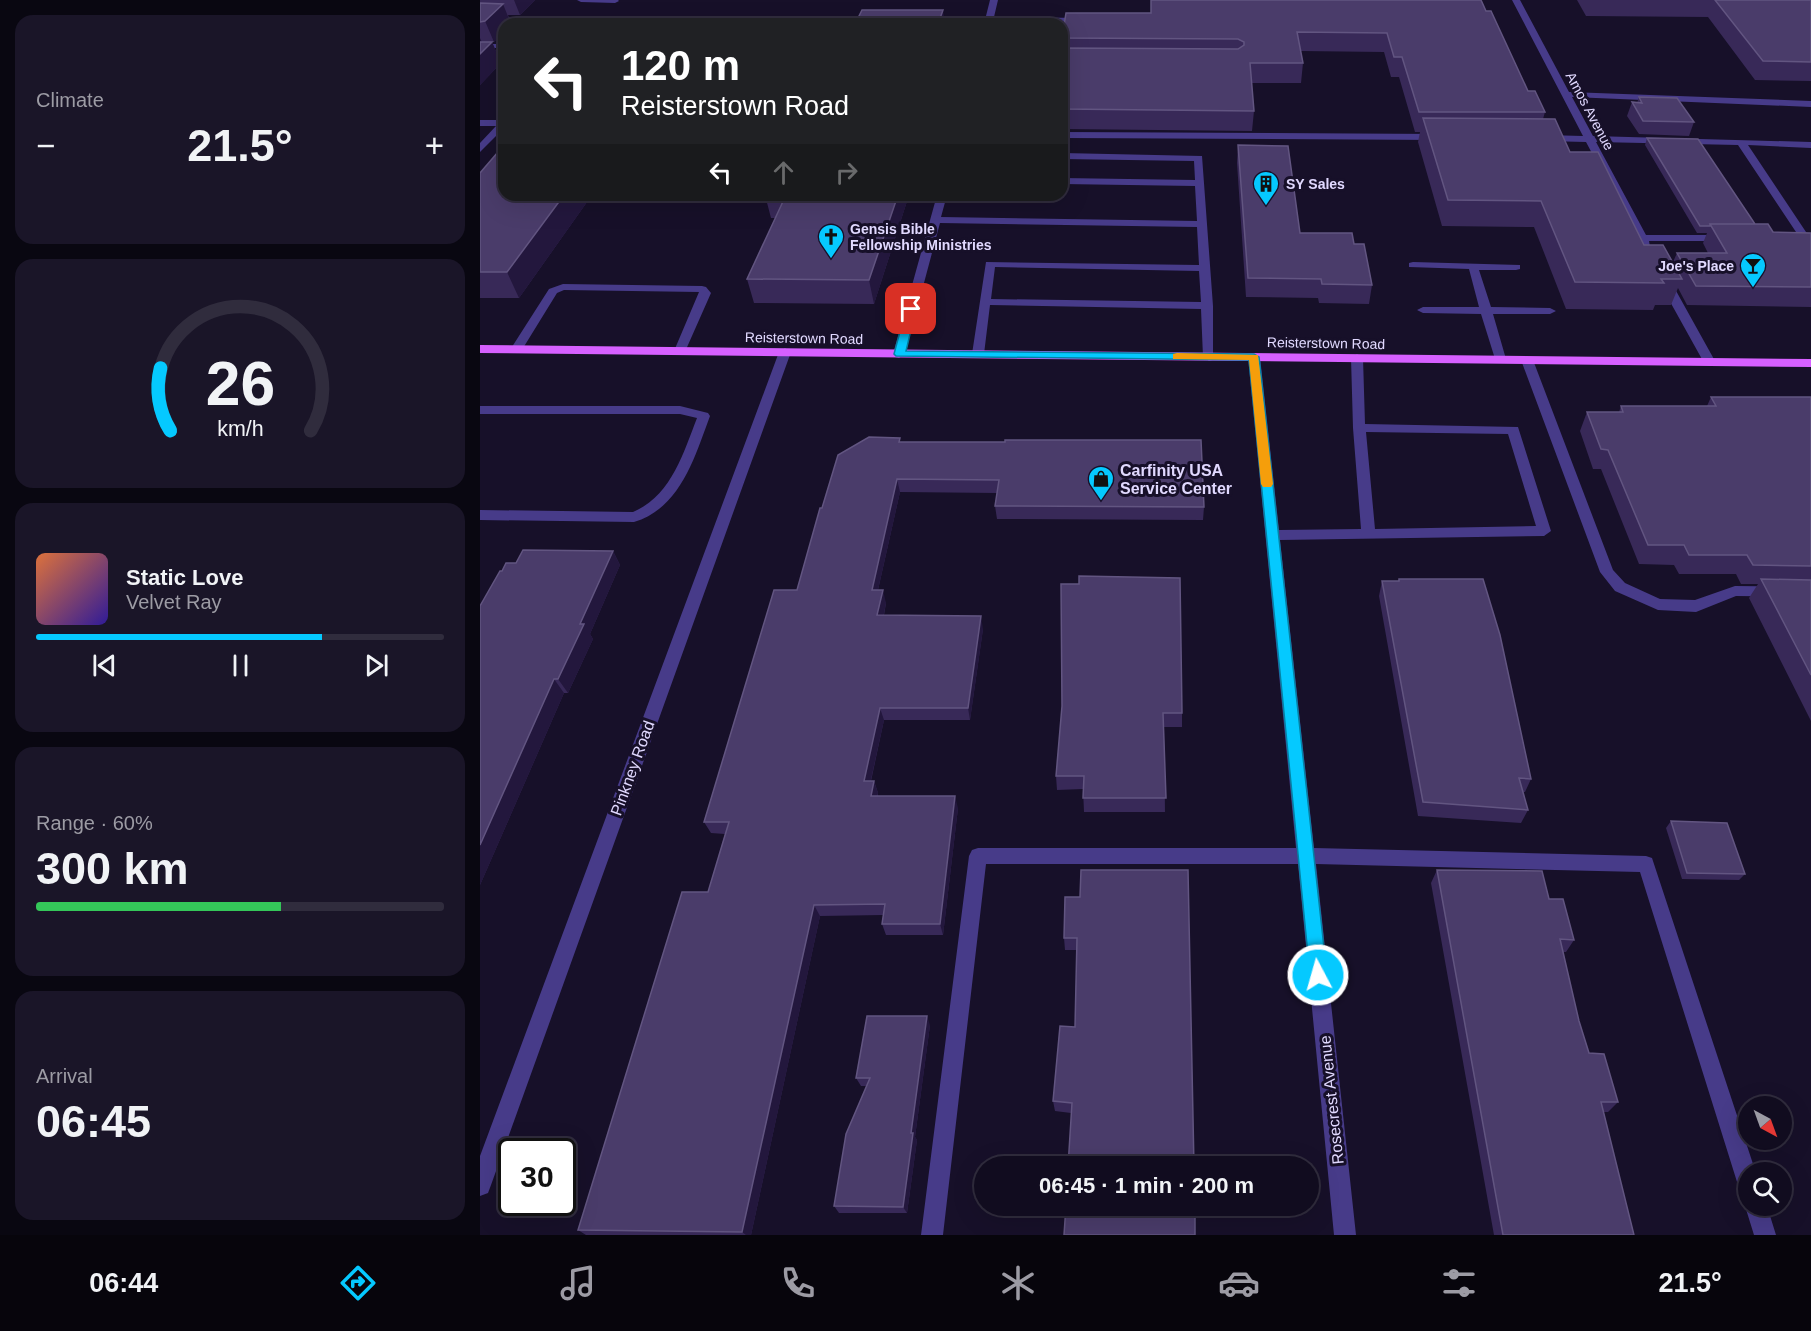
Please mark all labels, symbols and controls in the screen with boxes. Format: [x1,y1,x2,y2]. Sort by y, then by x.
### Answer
icon: left [522,42,600,120]
text: 120 m [621,42,740,89]
street label: Amos Avenue [1563,69,1617,153]
text: Climate [36,89,104,111]
text: Reisterstown Road [621,91,849,121]
text: 21.5° [187,120,293,171]
text: − [36,127,55,164]
text: + [425,127,444,164]
icon: left [704,156,737,189]
icon: ahead [767,156,800,189]
icon: right [830,156,863,189]
building icon: SY Sales [1251,169,1281,207]
place label: SY Sales [1286,176,1345,192]
place label: Gensis Bible Fellowship Ministries [850,221,992,253]
church icon: Gensis Bible Fellowship Ministries [816,222,846,260]
bar icon: Joe's Place [1738,251,1768,289]
place label: Joe's Place [1658,258,1734,274]
pin [885,283,936,334]
icon: arrive [894,292,927,325]
street label: Reisterstown Road [745,329,863,347]
street label: Reisterstown Road [1267,334,1385,352]
text: 26 [205,349,275,418]
text: km/h [217,417,263,441]
place label: Carfinity USA Service Center [1120,462,1232,497]
shop icon: Carfinity USA Service Center [1086,464,1116,502]
text: Static Love [126,565,243,590]
text: Velvet Ray [126,591,222,613]
icon: previous [88,649,121,682]
icon: pause [224,649,257,682]
icon: next [360,649,393,682]
street label: Pinkney Road [607,718,657,818]
text: Range · 60% [36,812,153,834]
text: 300 km [36,843,189,894]
position arrow [1286,943,1350,1007]
street label: Rosecrest Avenue [1316,1035,1347,1165]
text: Arrival [36,1065,93,1087]
text: 06:45 [36,1096,151,1147]
north arrow [1738,1096,1792,1150]
map controls [1738,1096,1792,1216]
speed limit sign: 30 [498,1138,576,1216]
button: search [1738,1162,1792,1216]
text: 06:45 · 1 min · 200 m [1039,1173,1254,1198]
icon: directions [337,1262,379,1304]
icon: music [557,1262,599,1304]
icon: phone [777,1262,819,1304]
icon: climate [997,1262,1039,1304]
icon: car [1218,1262,1260,1304]
icon: filters [1438,1262,1480,1304]
text: 06:44 [89,1268,158,1298]
text: 21.5° [1658,1268,1722,1298]

